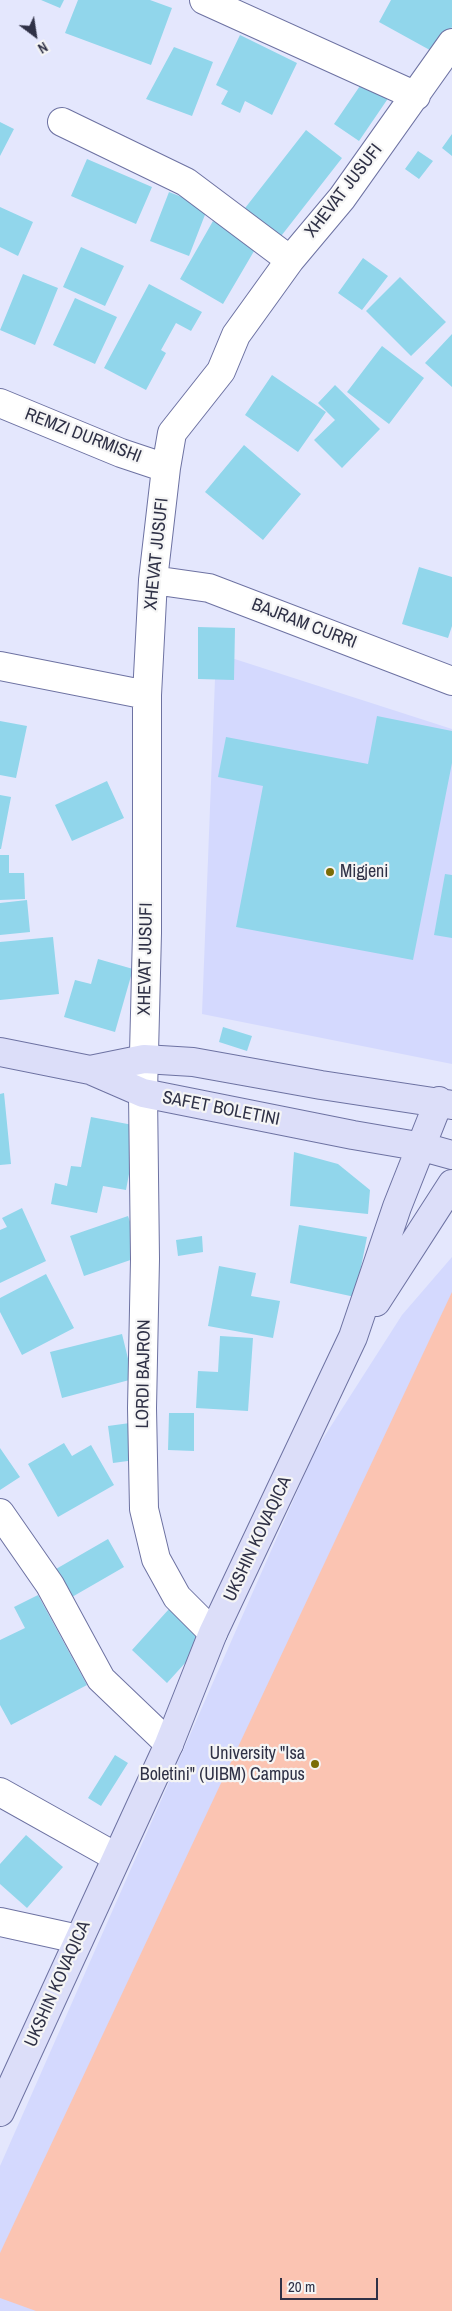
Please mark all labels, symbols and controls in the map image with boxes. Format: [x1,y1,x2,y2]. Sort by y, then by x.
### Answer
north arrow [10,10,60,60]
text: N [35,38,51,58]
street label: XHEVAT JUSUFI [301,140,387,242]
street label: REMZI DURMISHI [22,404,144,468]
street label: XHEVAT JUSUFI [140,497,174,611]
street label: BAJRAM CURRI [248,594,360,654]
place label: Migjeni [340,861,388,883]
marker: Migjeni [324,866,336,878]
street label: XHEVAT JUSUFI [134,902,158,1016]
street label: SAFET BOLETINI [161,1087,281,1131]
street label: LORDI BAJRON [132,1319,156,1429]
street label: UKSHIN KOVAQICA [219,1473,297,1605]
place label: University "Isa Boletini" (UIBM) Campus [140,1743,305,1786]
marker: University "Isa Boletini" (UIBM) Campus [309,1758,321,1770]
street label: UKSHIN KOVAQICA [20,1918,96,2050]
scale bar [282,2268,380,2300]
text: 20 m [288,2276,315,2297]

